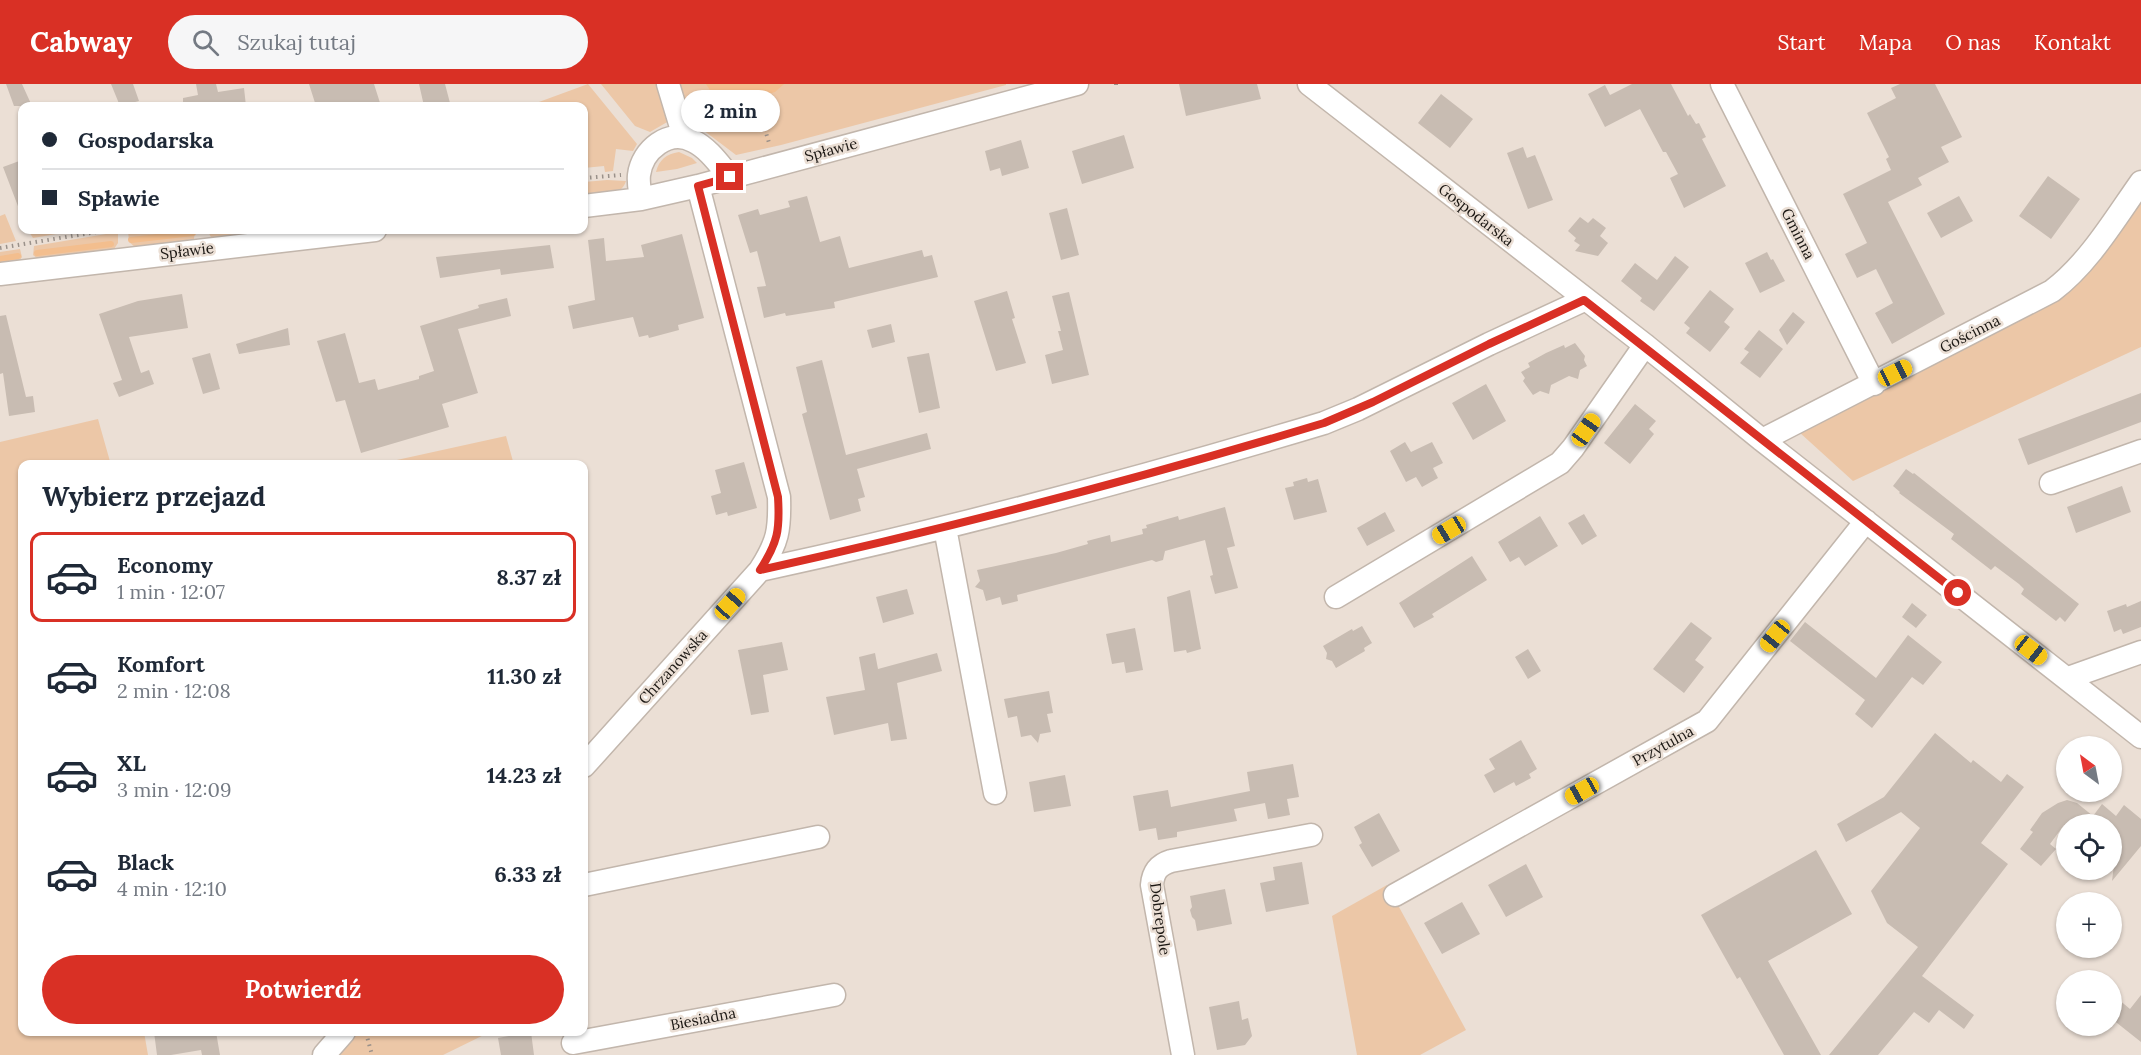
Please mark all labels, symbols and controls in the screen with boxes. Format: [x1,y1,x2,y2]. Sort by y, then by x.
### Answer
search box [168,15,588,69]
text: Cabway [30,24,132,60]
icon: search [189,26,222,59]
text: Szukaj tutaj [237,28,356,56]
text: Start [1778,29,1826,56]
text: Mapa [1859,29,1912,56]
text: O nas [1945,29,2001,56]
text: Kontakt [2034,29,2111,56]
callout: 2 min [680,90,780,132]
text: 2 min [704,98,757,123]
text: Gospodarska [78,126,214,154]
street label: Spławie [802,133,859,166]
route end [716,163,743,190]
street label: Gospodarska [1435,179,1518,250]
text: Spławie [78,184,160,212]
street label: Gminna [1777,205,1820,263]
street label: Spławie [159,238,215,263]
street label: Gościnna [1936,310,2003,357]
car [1875,357,1915,389]
car [1568,410,1604,450]
text: Wybierz przejazd [42,479,266,513]
car [1429,513,1469,547]
icon: car [45,550,99,604]
text: Economy [117,551,213,579]
text: 8.37 zł [496,563,561,591]
text: 1 min · 12:07 [117,579,225,604]
route start [1944,579,1971,606]
car [711,585,749,623]
car [1757,616,1793,656]
street label: Chrzanowska [634,625,711,708]
car [2011,632,2051,668]
icon: car [45,649,99,703]
text: Komfort [117,650,205,678]
text: 11.30 zł [487,662,561,690]
text: 2 min · 12:08 [117,678,231,703]
street label: Przytulna [1629,721,1697,770]
north arrow [2056,736,2122,802]
map controls [2056,736,2122,1036]
icon: car [45,748,99,802]
text: XL [117,749,146,777]
text: 14.23 zł [486,761,561,789]
car [1562,774,1602,808]
text: 3 min · 12:09 [117,777,232,802]
button: locate [2056,814,2122,880]
icon: car [45,847,99,901]
text: Black [117,848,174,876]
text: 6.33 zł [494,860,561,888]
text: 4 min · 12:10 [117,876,227,901]
street label: Dobrepole [1146,881,1175,956]
button: + [2056,892,2122,958]
button: Potwierdź [42,955,564,1024]
button: − [2056,970,2122,1036]
street label: Biesiadna [669,1003,737,1034]

